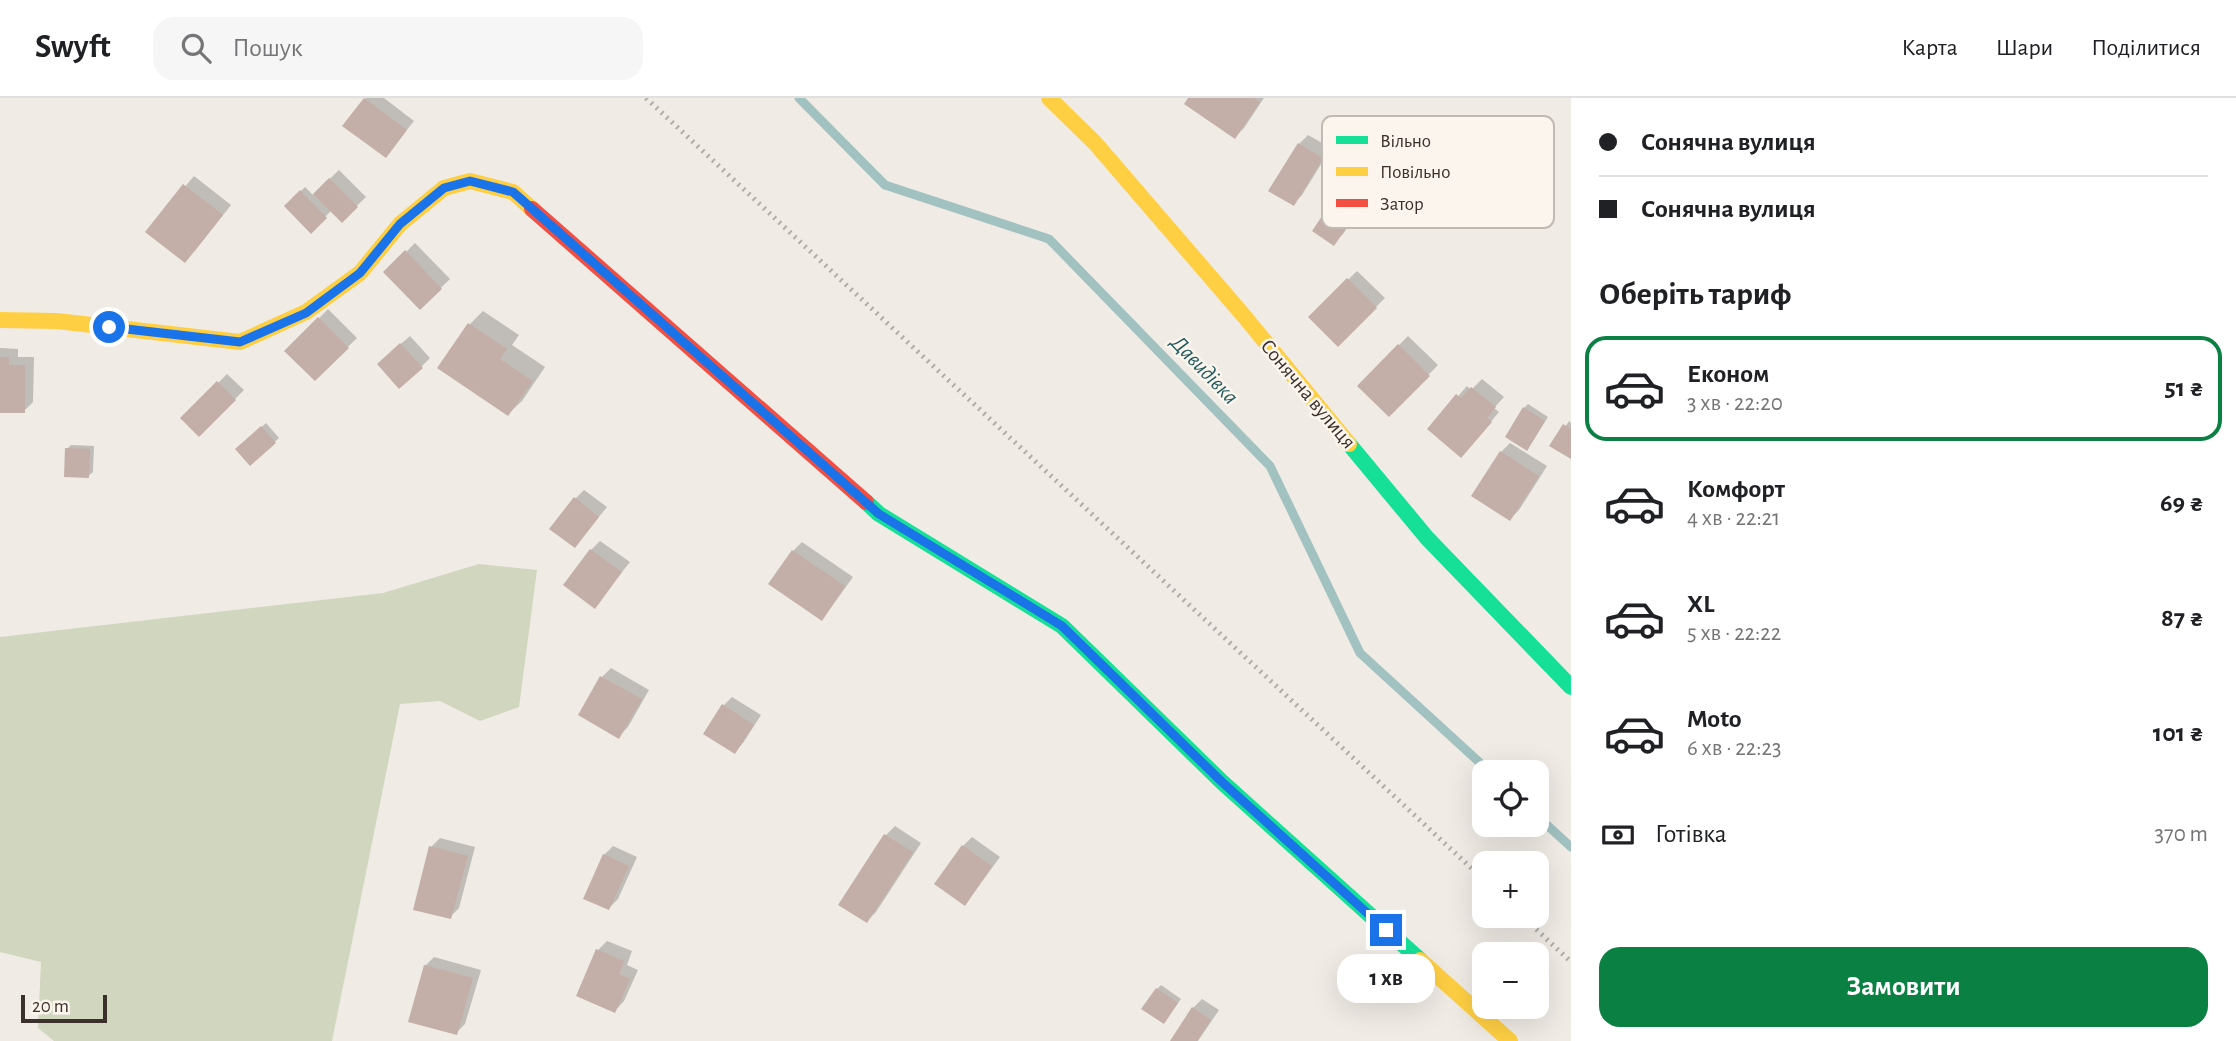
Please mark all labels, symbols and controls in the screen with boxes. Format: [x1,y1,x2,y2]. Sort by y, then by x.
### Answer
search box [153,17,643,80]
icon: search [177,29,215,67]
text: Swyft [35,31,111,64]
text: Пошук [233,35,303,61]
text: Карта [1901,36,1958,60]
text: Шари [1996,36,2053,60]
text: Поділитися [2091,36,2201,60]
legend [1322,116,1554,228]
text: Сонячна вулиця [1641,129,1816,155]
text: Вільно [1380,132,1431,151]
text: Повільно [1380,163,1450,182]
text: Затор [1380,195,1424,214]
text: Сонячна вулиця [1641,196,1816,222]
text: Оберіть тариф [1599,278,1791,310]
route start [93,311,125,343]
water label: Давидівка [1165,330,1242,409]
street label: Сонячна вулиця [1256,335,1360,453]
icon: car [1603,357,1666,420]
text: Економ [1687,361,1769,387]
text: 51 ₴ [2164,375,2204,401]
text: 3 хв · 22:20 [1687,392,1783,415]
icon: car [1603,472,1666,535]
text: Комфорт [1687,476,1785,502]
text: 69 ₴ [2160,490,2204,516]
text: 4 хв · 22:21 [1687,507,1780,530]
icon: car [1603,587,1666,650]
text: XL [1687,591,1714,617]
text: 87 ₴ [2161,605,2204,631]
text: 5 хв · 22:22 [1687,622,1781,645]
icon: car [1603,702,1666,765]
text: Moto [1687,706,1742,732]
text: 101 ₴ [2153,720,2204,746]
text: 6 хв · 22:23 [1687,737,1781,760]
map controls [1472,760,1549,1019]
button: locate [1472,760,1549,837]
icon: cash [1599,816,1637,854]
text: Готівка [1655,821,1727,847]
text: 370 m [2155,823,2208,846]
button: + [1472,851,1549,928]
route end [1370,914,1402,946]
button: − [1472,942,1549,1019]
button: Замовити [1599,947,2208,1027]
callout: 1 хв [1337,954,1435,1004]
text: 1 хв [1369,967,1403,990]
scale bar [21,992,107,1024]
text: 20 m [32,997,69,1016]

